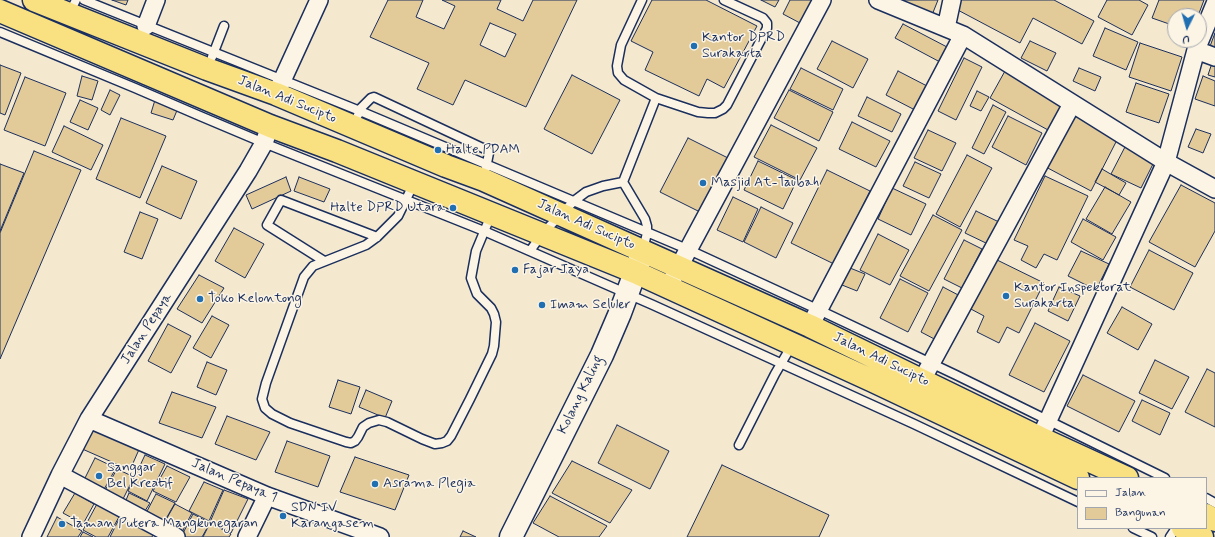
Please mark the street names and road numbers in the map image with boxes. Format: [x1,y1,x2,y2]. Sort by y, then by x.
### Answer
street label: Jalan Adi Sucipto [235,73,339,127]
street label: Jalan Adi Sucipto [535,196,637,254]
street label: Jalan Pepaya [118,290,176,368]
street label: Jalan Adi Sucipto [830,329,932,391]
street label: Kolang Kaling [555,353,607,437]
street label: Jalan Pepaya 1 [189,455,279,507]

